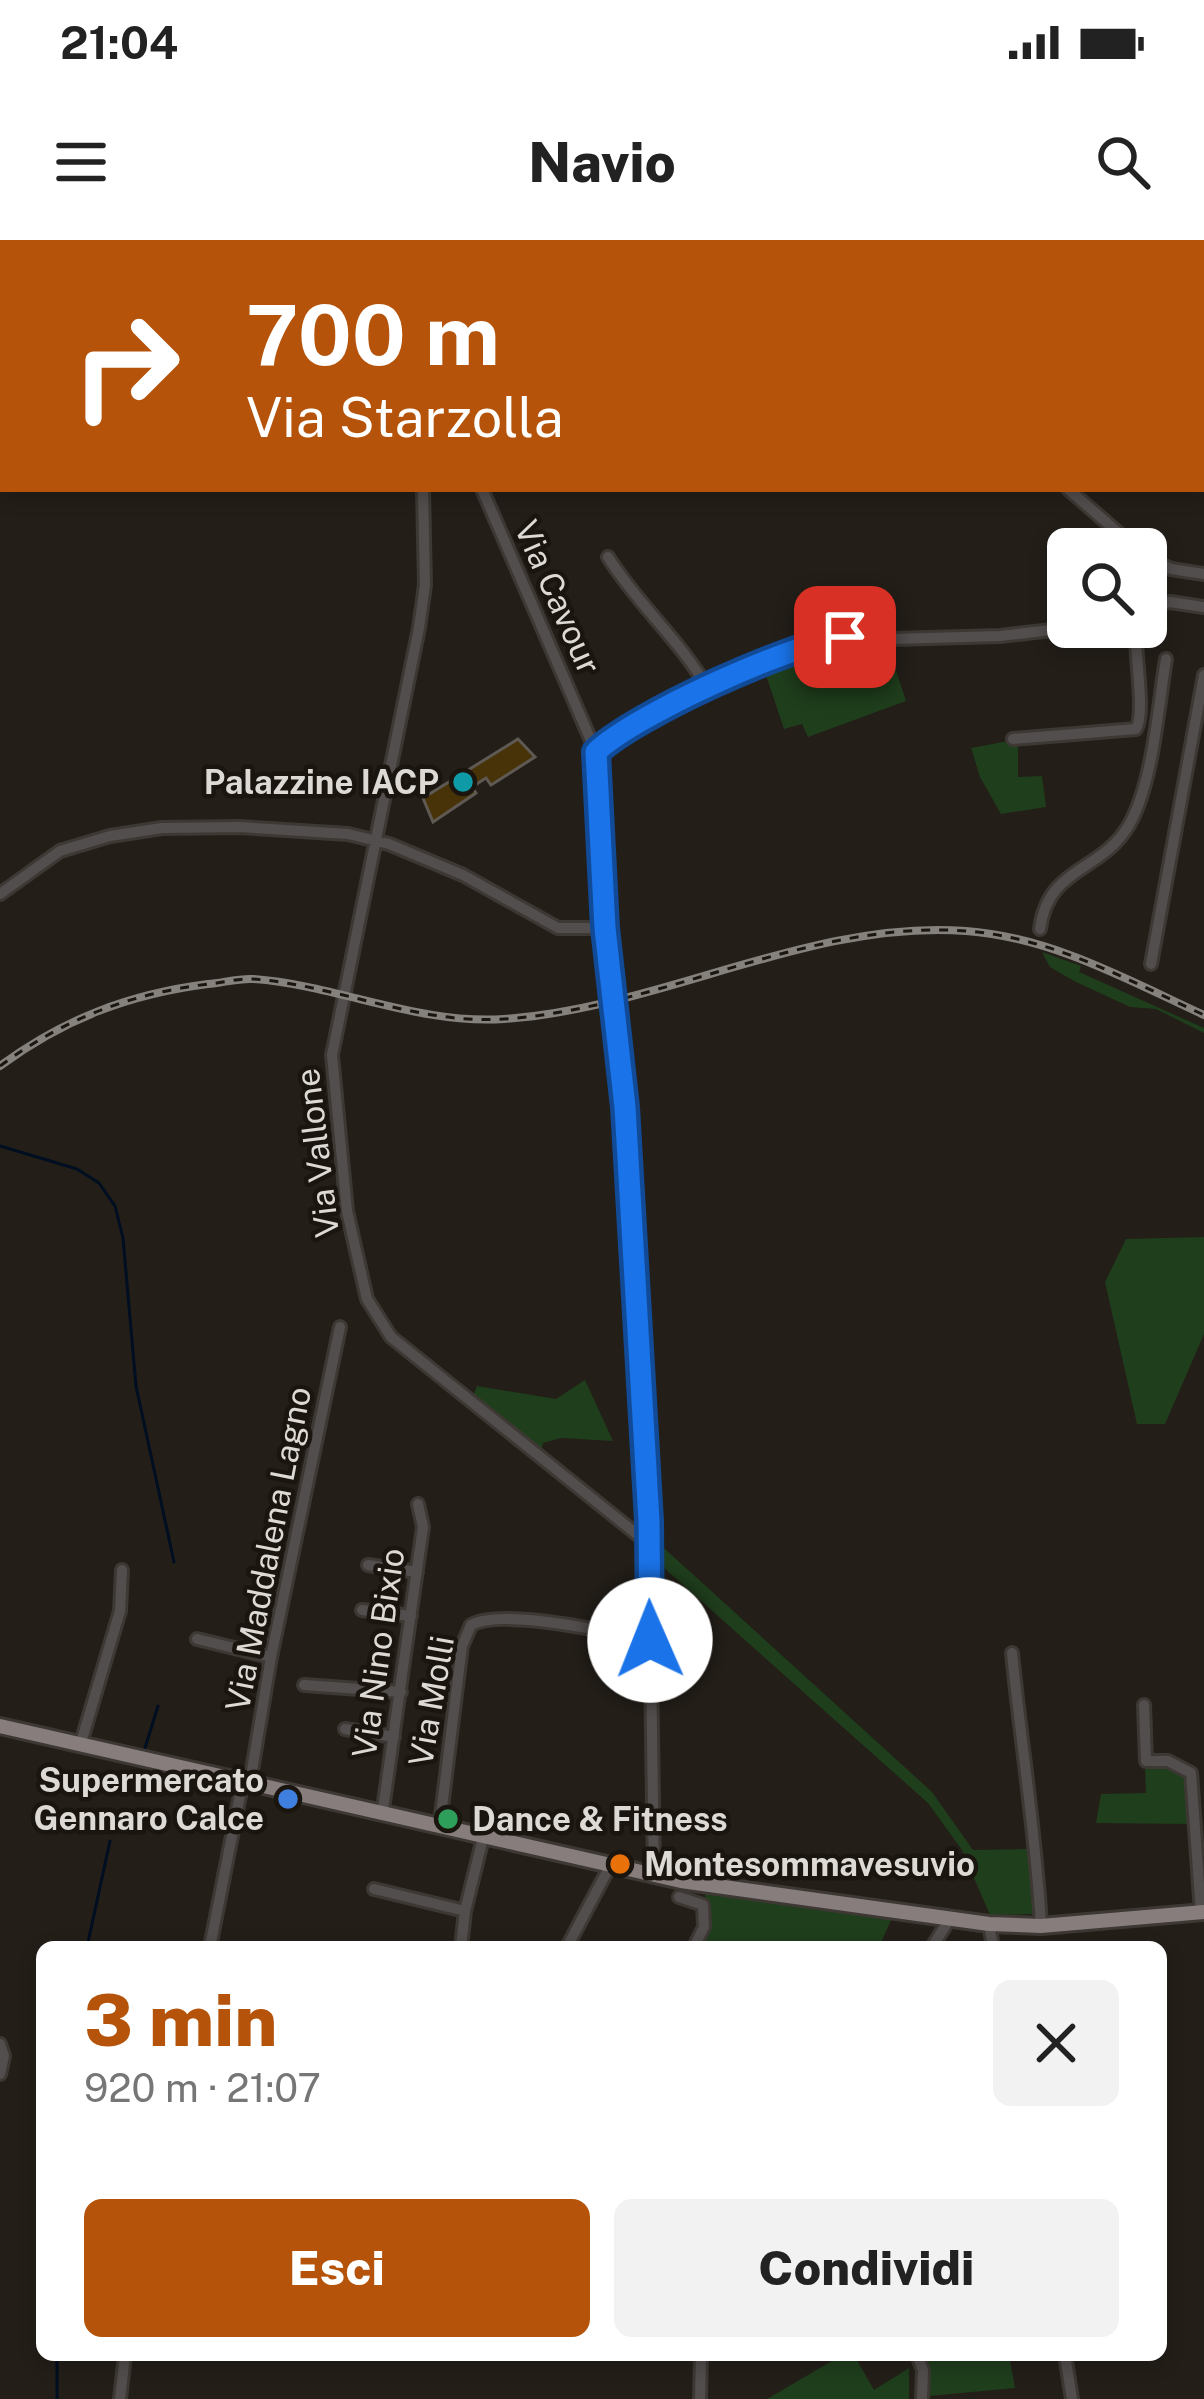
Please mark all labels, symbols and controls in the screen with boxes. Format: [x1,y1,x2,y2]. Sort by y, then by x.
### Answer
text: 21:04 [60,16,178,69]
icon: menu [48,129,114,195]
icon: search [1090,129,1156,195]
text: Navio [528,131,676,194]
text: 700 m [246,285,500,384]
icon: right [48,288,204,444]
text: Via Starzolla [246,386,564,449]
street label: Via Cavour [507,514,609,680]
map controls [1047,528,1167,648]
button: search [1047,528,1167,648]
pin [794,586,896,688]
icon: arrive [812,604,878,670]
place label: Palazzine IACP [204,763,439,801]
marker: Palazzine IACP [450,769,476,795]
street label: Via Vallone [288,1066,346,1240]
street label: Via Maddalena Lagno [218,1384,318,1714]
street label: Via Nino Bixio [344,1546,412,1760]
position arrow [587,1577,713,1703]
street label: Via Molli [401,1633,461,1769]
place label: Supermercato Gennaro Calce [34,1761,264,1837]
marker: Supermercato Gennaro Calce [275,1786,301,1812]
place label: Dance & Fitness [472,1800,728,1838]
marker: Dance & Fitness [435,1806,461,1832]
place label: Montesommavesuvio [644,1845,975,1883]
marker: Montesommavesuvio [607,1851,633,1877]
text: 3 min [84,1978,277,2062]
button: close [993,1980,1119,2106]
text: 920 m · 21:07 [84,2065,321,2111]
button: Esci [84,2199,590,2337]
button: Condividi [614,2199,1119,2337]

